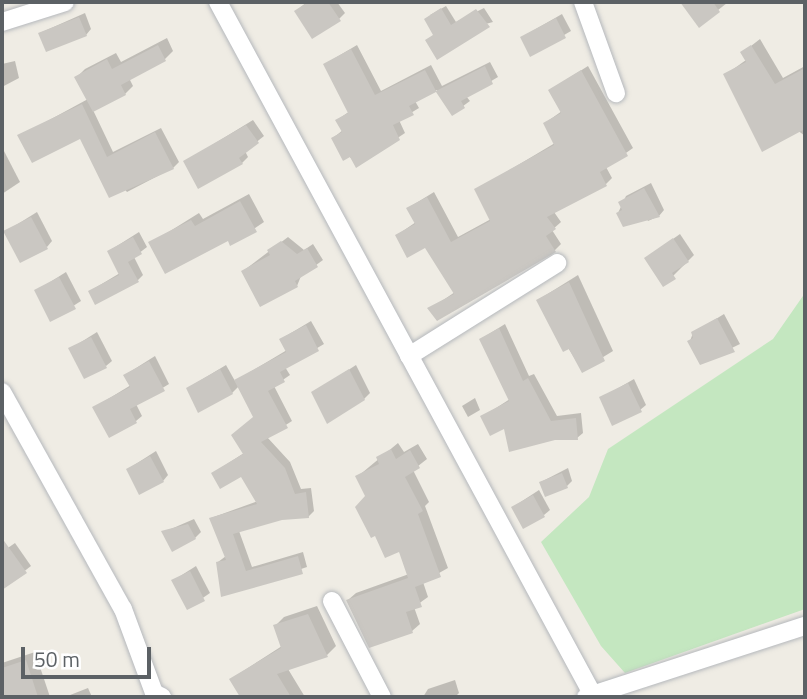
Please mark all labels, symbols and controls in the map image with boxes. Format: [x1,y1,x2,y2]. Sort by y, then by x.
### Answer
scale bar [24,632,154,676]
text: 50 m [34,643,80,675]

